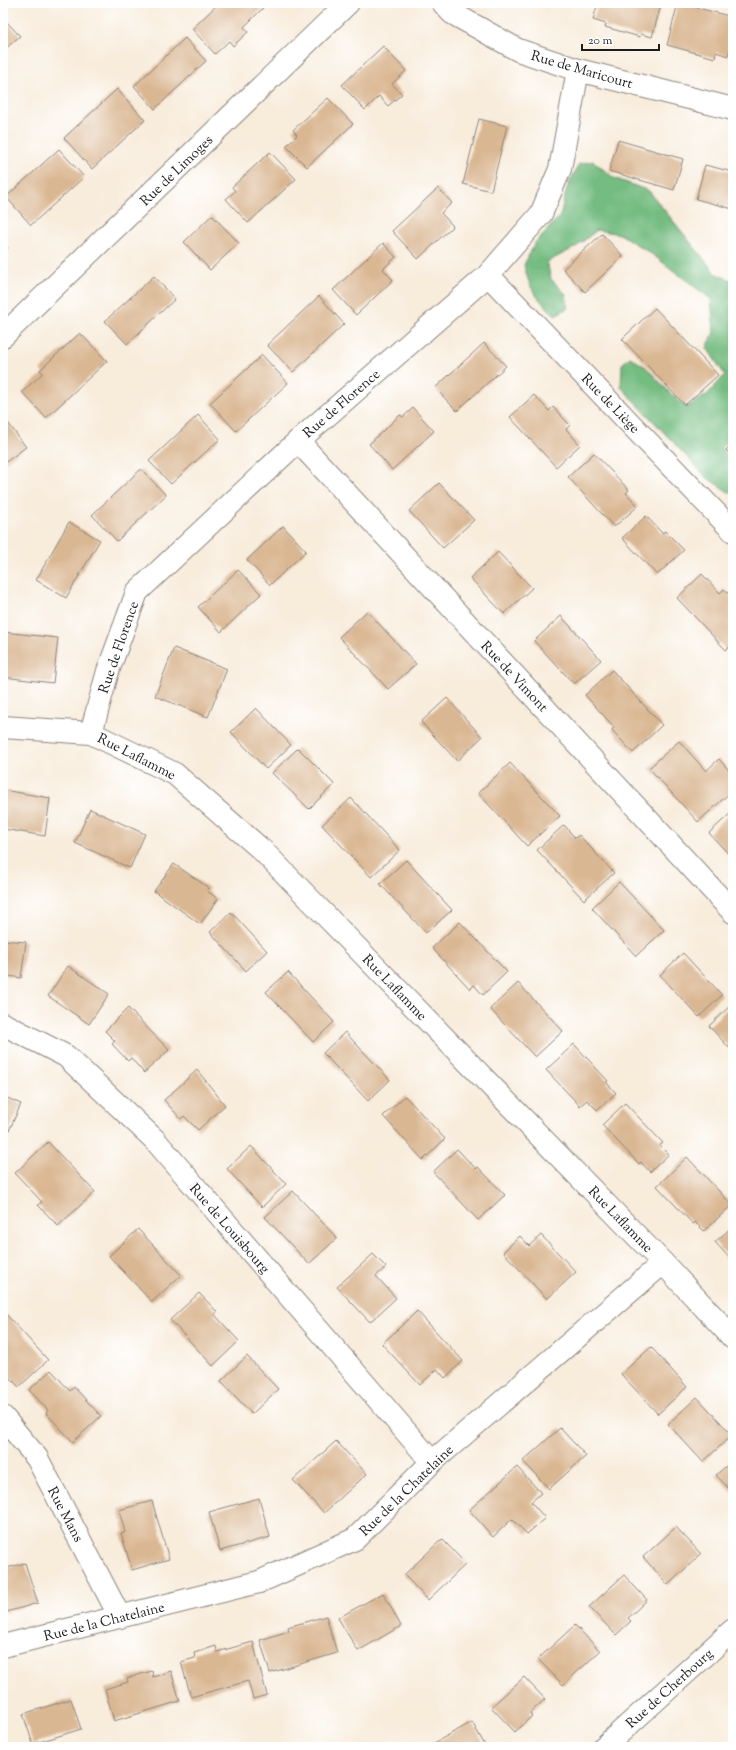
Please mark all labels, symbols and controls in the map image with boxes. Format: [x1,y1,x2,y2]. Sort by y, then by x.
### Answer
scale bar [582,26,659,52]
text: 20 m [588,32,613,50]
street label: Rue de Maricourt [528,47,635,95]
street label: Rue de Limoges [136,131,218,212]
street label: Rue de Florence [299,365,385,444]
street label: Rue de Liège [576,370,643,439]
street label: Rue de Florence [95,599,145,696]
street label: Rue de Vimont [475,637,552,718]
street label: Rue Laflamme [93,729,179,786]
street label: Rue Laflamme [357,951,431,1026]
street label: Rue de Louisbourg [184,1180,273,1279]
street label: Rue Laflamme [583,1183,657,1258]
street label: Rue de la Chatelaine [356,1441,459,1542]
street label: Rue Mans [41,1484,87,1546]
street label: Rue de la Chatelaine [42,1598,167,1648]
street label: Rue de Cherbourg [622,1645,718,1734]

